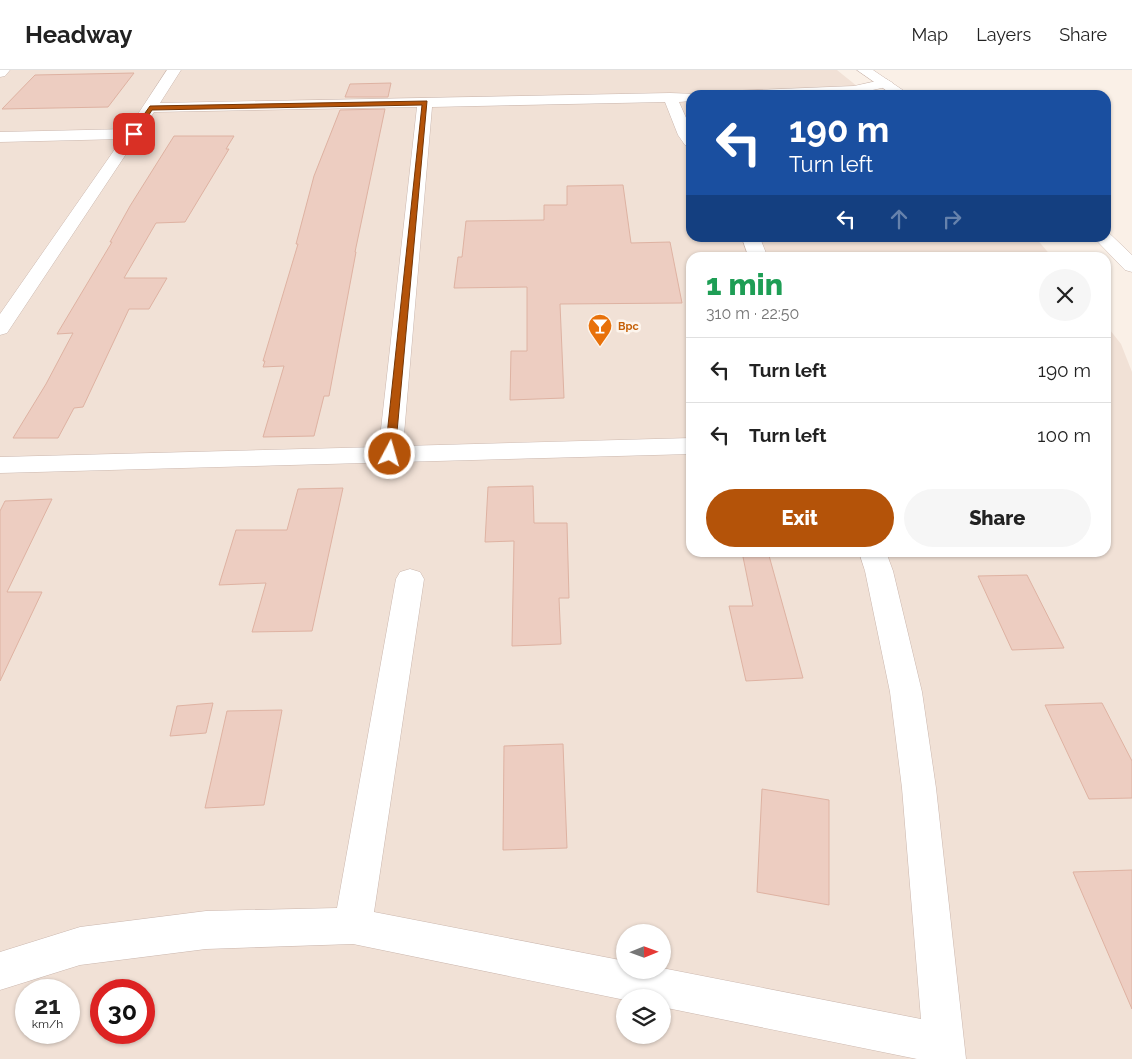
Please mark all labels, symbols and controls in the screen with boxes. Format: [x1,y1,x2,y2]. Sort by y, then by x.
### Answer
text: Headway [25,20,133,49]
text: Map [912,24,948,45]
text: Layers [976,24,1031,45]
text: Share [1059,24,1107,45]
text: 190 m [789,109,889,150]
icon: left [706,110,771,175]
pin [113,113,155,155]
icon: arrive [120,120,148,148]
text: Turn left [789,151,873,177]
icon: left [832,205,860,233]
icon: ahead [885,205,913,233]
icon: right [938,205,966,233]
text: 1 min [706,267,783,302]
button: close [1039,269,1091,321]
text: 310 m · 22:50 [706,304,799,323]
bar icon: Bpc [587,313,613,347]
place label: Bpc [618,320,639,333]
icon: left [706,356,734,384]
text: Turn left [749,359,826,381]
text: 190 m [1038,359,1091,381]
icon: left [706,421,734,449]
text: Turn left [749,424,826,446]
text: 100 m [1037,424,1091,446]
position arrow [363,427,415,479]
button: Exit [706,489,894,547]
button: Share [904,489,1091,547]
north arrow [616,924,671,979]
map controls [616,924,671,1044]
speed limit sign: 30 [90,979,155,1044]
button: layers [616,989,671,1044]
text: 21 [34,990,61,1020]
text: km/h [32,1017,63,1031]

